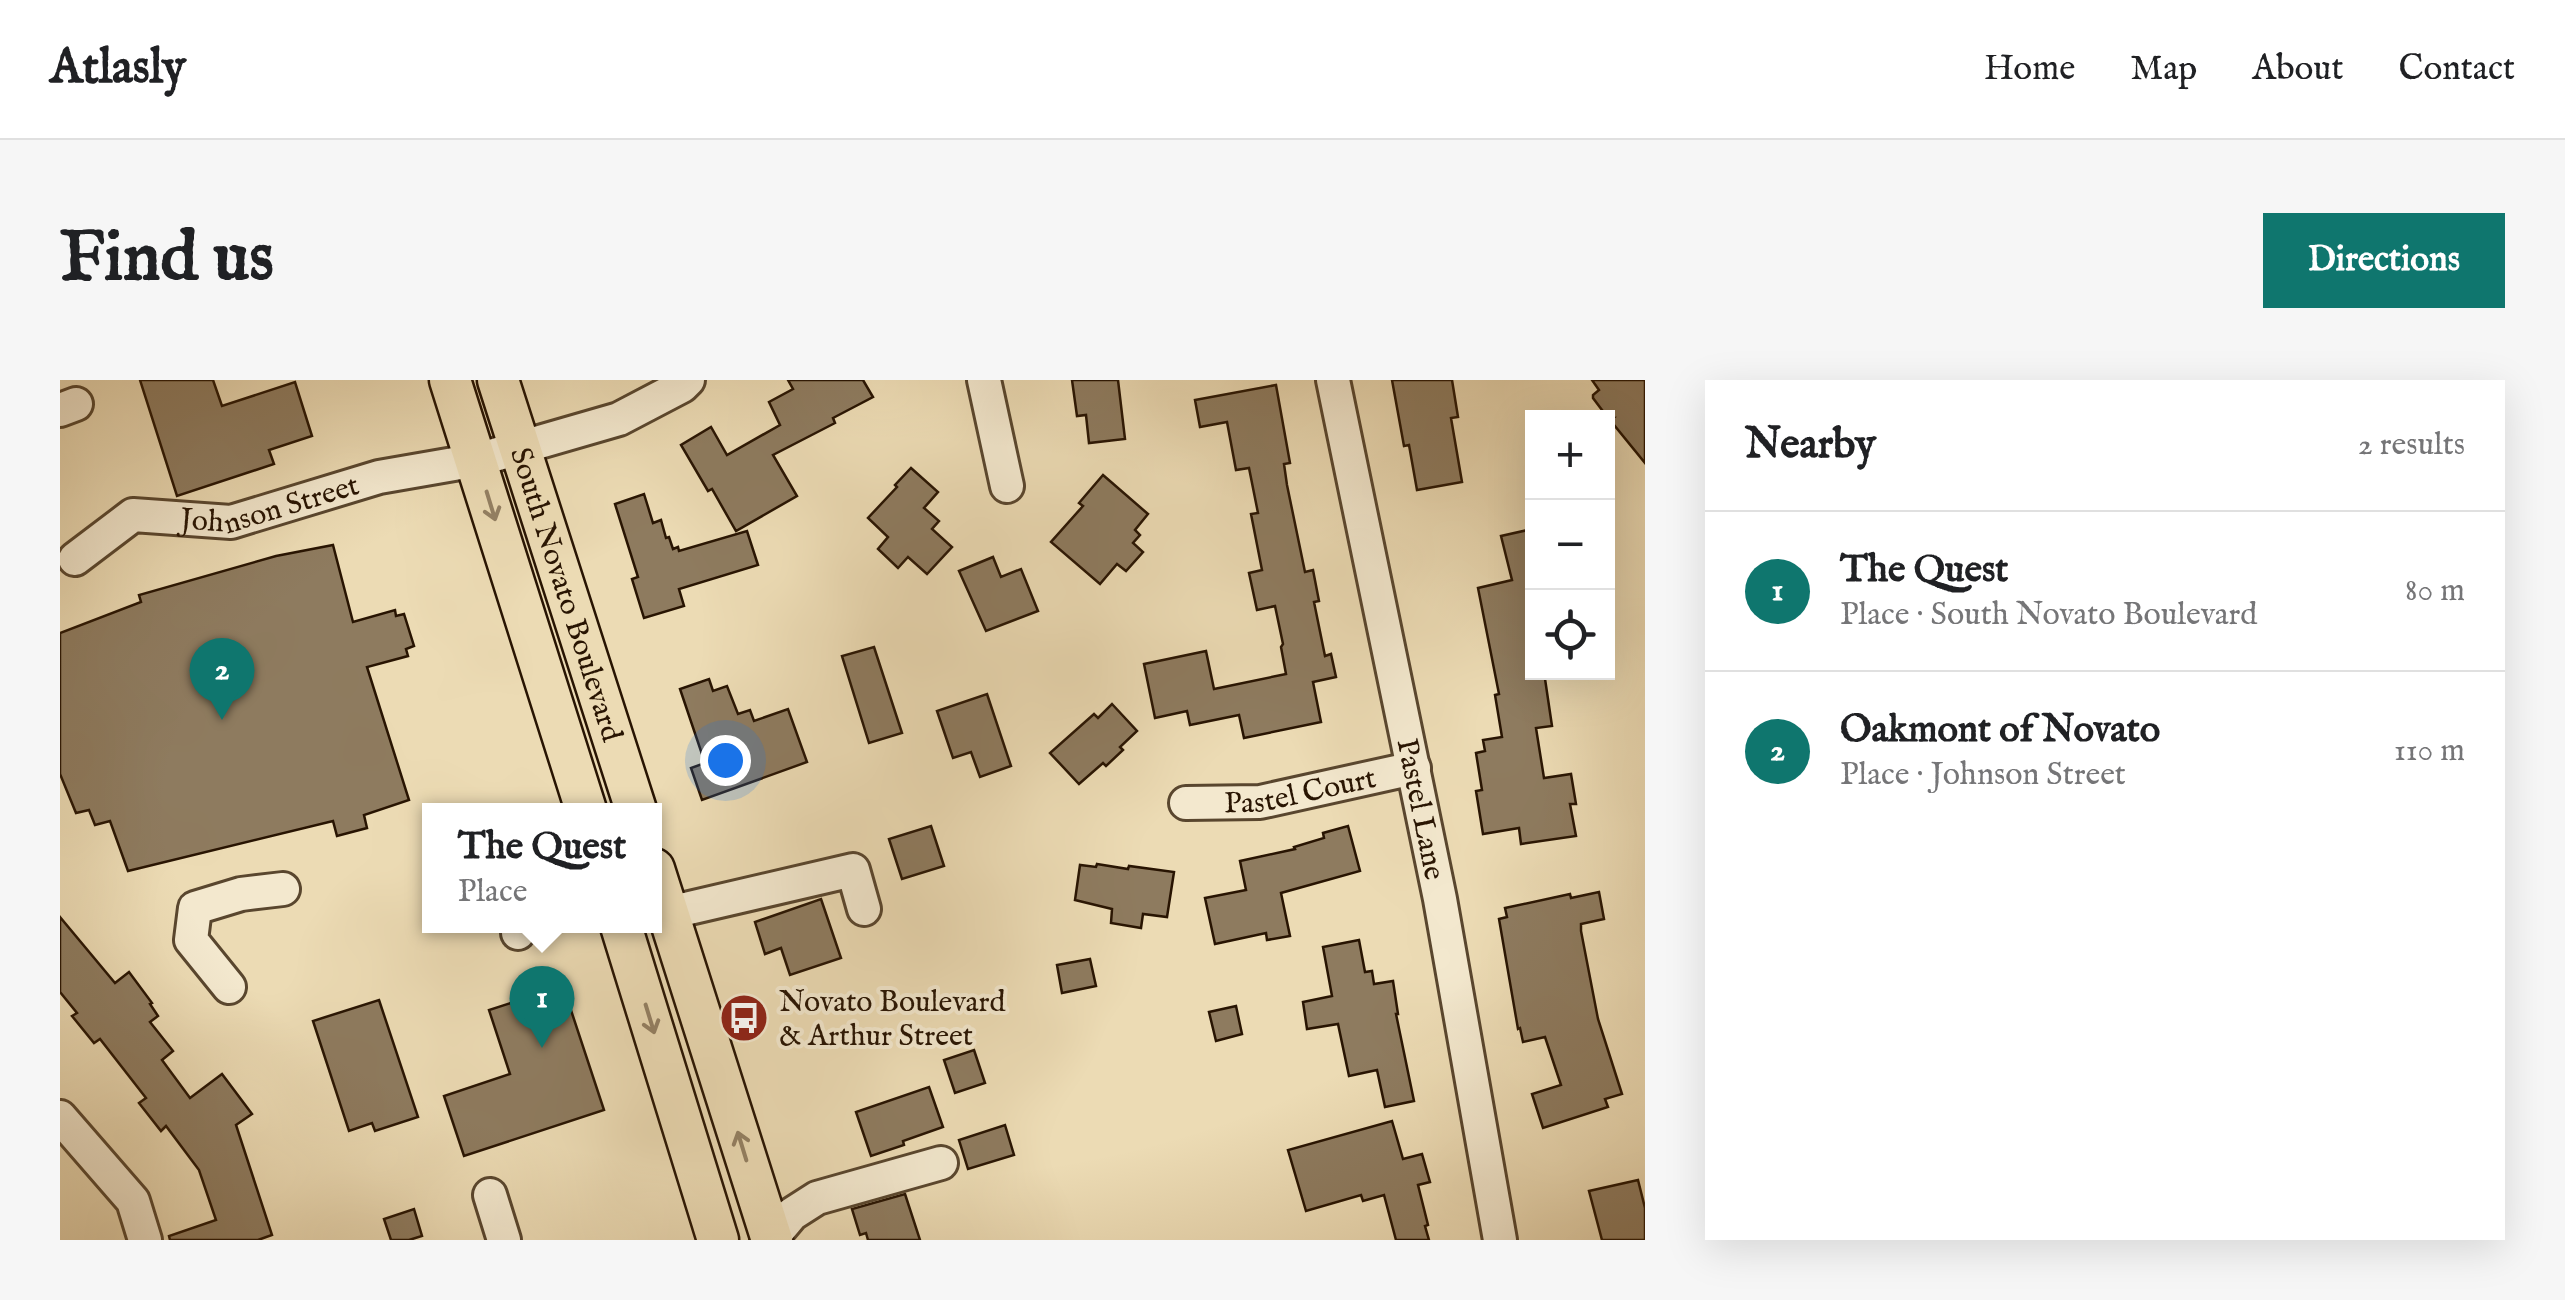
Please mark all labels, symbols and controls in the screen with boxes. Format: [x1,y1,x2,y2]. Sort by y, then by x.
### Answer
text: Atlasly [50,39,186,99]
text: Home [1984,47,2075,92]
text: Map [2130,47,2197,92]
text: About [2252,47,2344,92]
text: Contact [2399,47,2515,92]
button: Directions [2263,213,2505,308]
text: Find us [60,216,274,304]
map controls [1525,410,1615,680]
button: + [1525,410,1615,500]
text: Nearby [1745,419,1876,472]
text: 2 results [2358,425,2465,466]
street label: South Novato Boulevard [500,443,630,748]
street label: Johnson Street [176,467,364,544]
one-way arrow [483,490,501,521]
button: − [1525,500,1615,590]
text: The Quest [1840,547,2008,595]
text: 1 [1772,571,1783,612]
text: 80 m [2405,571,2465,612]
button: locate [1525,590,1615,680]
text: Place · South Novato Boulevard [1840,595,2257,636]
pin: 2 [190,638,254,720]
text: Oakmont of Novato [1840,707,2160,755]
text: 2 [1770,731,1785,772]
text: 110 m [2394,731,2465,772]
your location [700,735,751,786]
street label: Pastel Lane [1386,735,1453,884]
text: Place · Johnson Street [1840,755,2126,796]
street label: Pastel Court [1224,760,1380,823]
popup [422,803,662,933]
text: The Quest [458,824,626,872]
text: Place [458,872,527,913]
pin: 1 [510,966,574,1048]
place label: Novato Boulevard & Arthur Street [779,984,1007,1056]
bus stop icon: Novato Boulevard & Arthur Street [718,992,770,1044]
one-way arrow [642,1002,660,1034]
one-way arrow [732,1130,750,1162]

